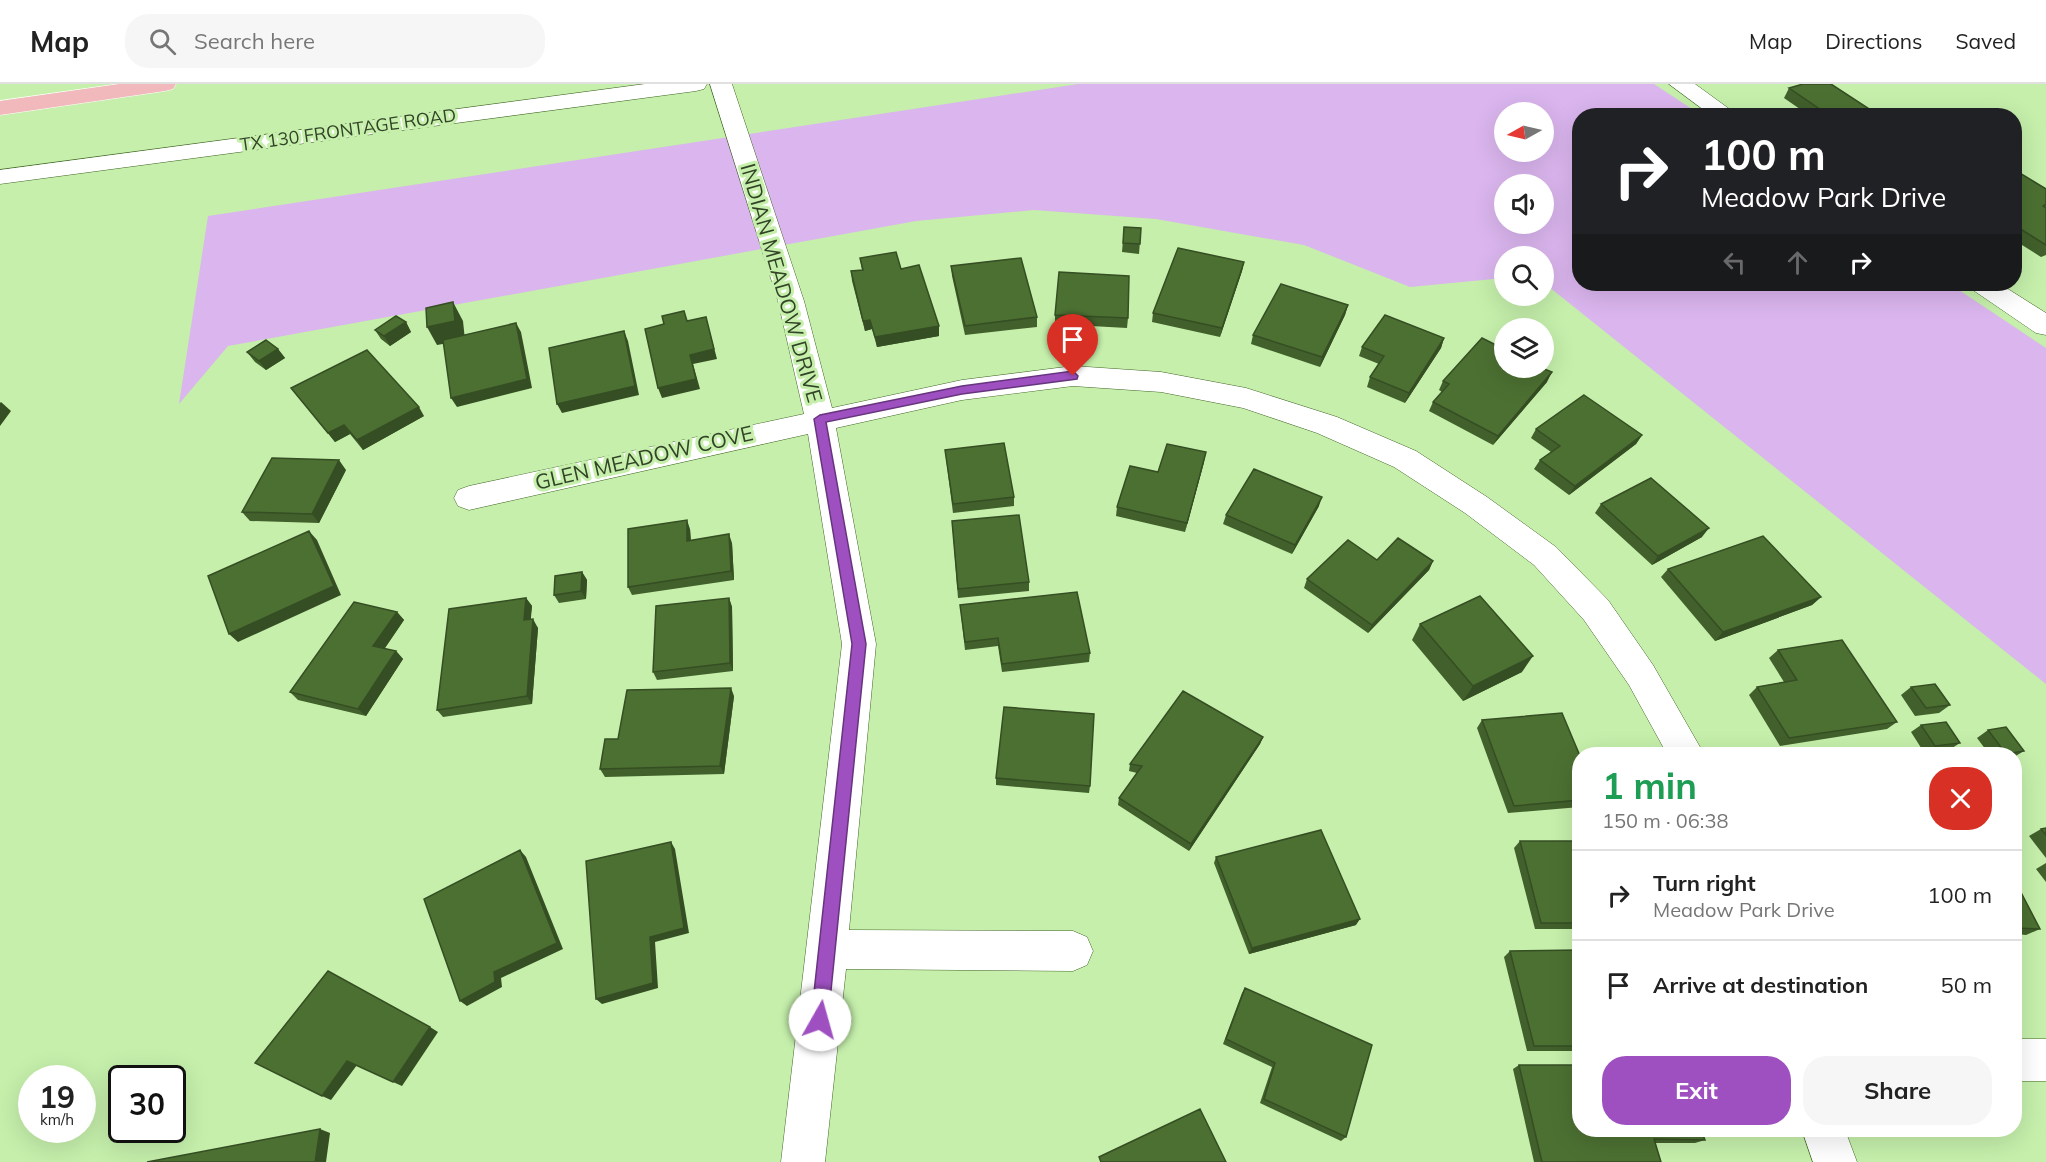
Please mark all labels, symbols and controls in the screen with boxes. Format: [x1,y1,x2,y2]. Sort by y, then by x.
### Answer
search box [125,14,545,68]
text: Map [30,24,89,59]
icon: search [146,25,179,58]
text: Search here [194,27,315,55]
text: Map [1749,28,1792,54]
text: Directions [1825,28,1922,54]
text: Saved [1955,28,2016,54]
north arrow [1494,102,1554,162]
map controls [1494,102,1554,378]
street label: TX 130 FRONTAGE ROAD [238,103,457,156]
text: 100 m [1701,128,1826,181]
icon: right [1602,132,1680,210]
street label: INDIAN MEADOW DRIVE [735,160,829,405]
button: sound [1494,174,1554,234]
text: Meadow Park Drive [1701,180,1946,214]
button: search [1494,246,1554,306]
icon: left [1718,246,1751,279]
icon: ahead [1781,246,1814,279]
icon: right [1844,246,1877,279]
pin [1047,314,1098,376]
button: layers [1494,318,1554,378]
icon: arrive [1056,323,1089,356]
street label: GLEN MEADOW COVE [532,419,755,495]
text: 1 min [1602,763,1697,808]
button: close [1929,767,1992,830]
text: 150 m · 06:38 [1602,808,1728,833]
text: Turn right [1653,869,1756,897]
icon: right [1602,879,1635,912]
text: 100 m [1927,881,1992,909]
text: Meadow Park Drive [1653,897,1835,922]
icon: arrive [1602,969,1635,1002]
text: Arrive at destination [1653,971,1868,999]
text: 50 m [1941,971,1992,999]
position arrow [788,988,852,1052]
button: Exit [1602,1056,1791,1125]
button: Share [1803,1056,1992,1125]
speed limit sign: 30 [108,1065,186,1143]
text: 19 [39,1078,75,1116]
text: km/h [40,1110,74,1129]

